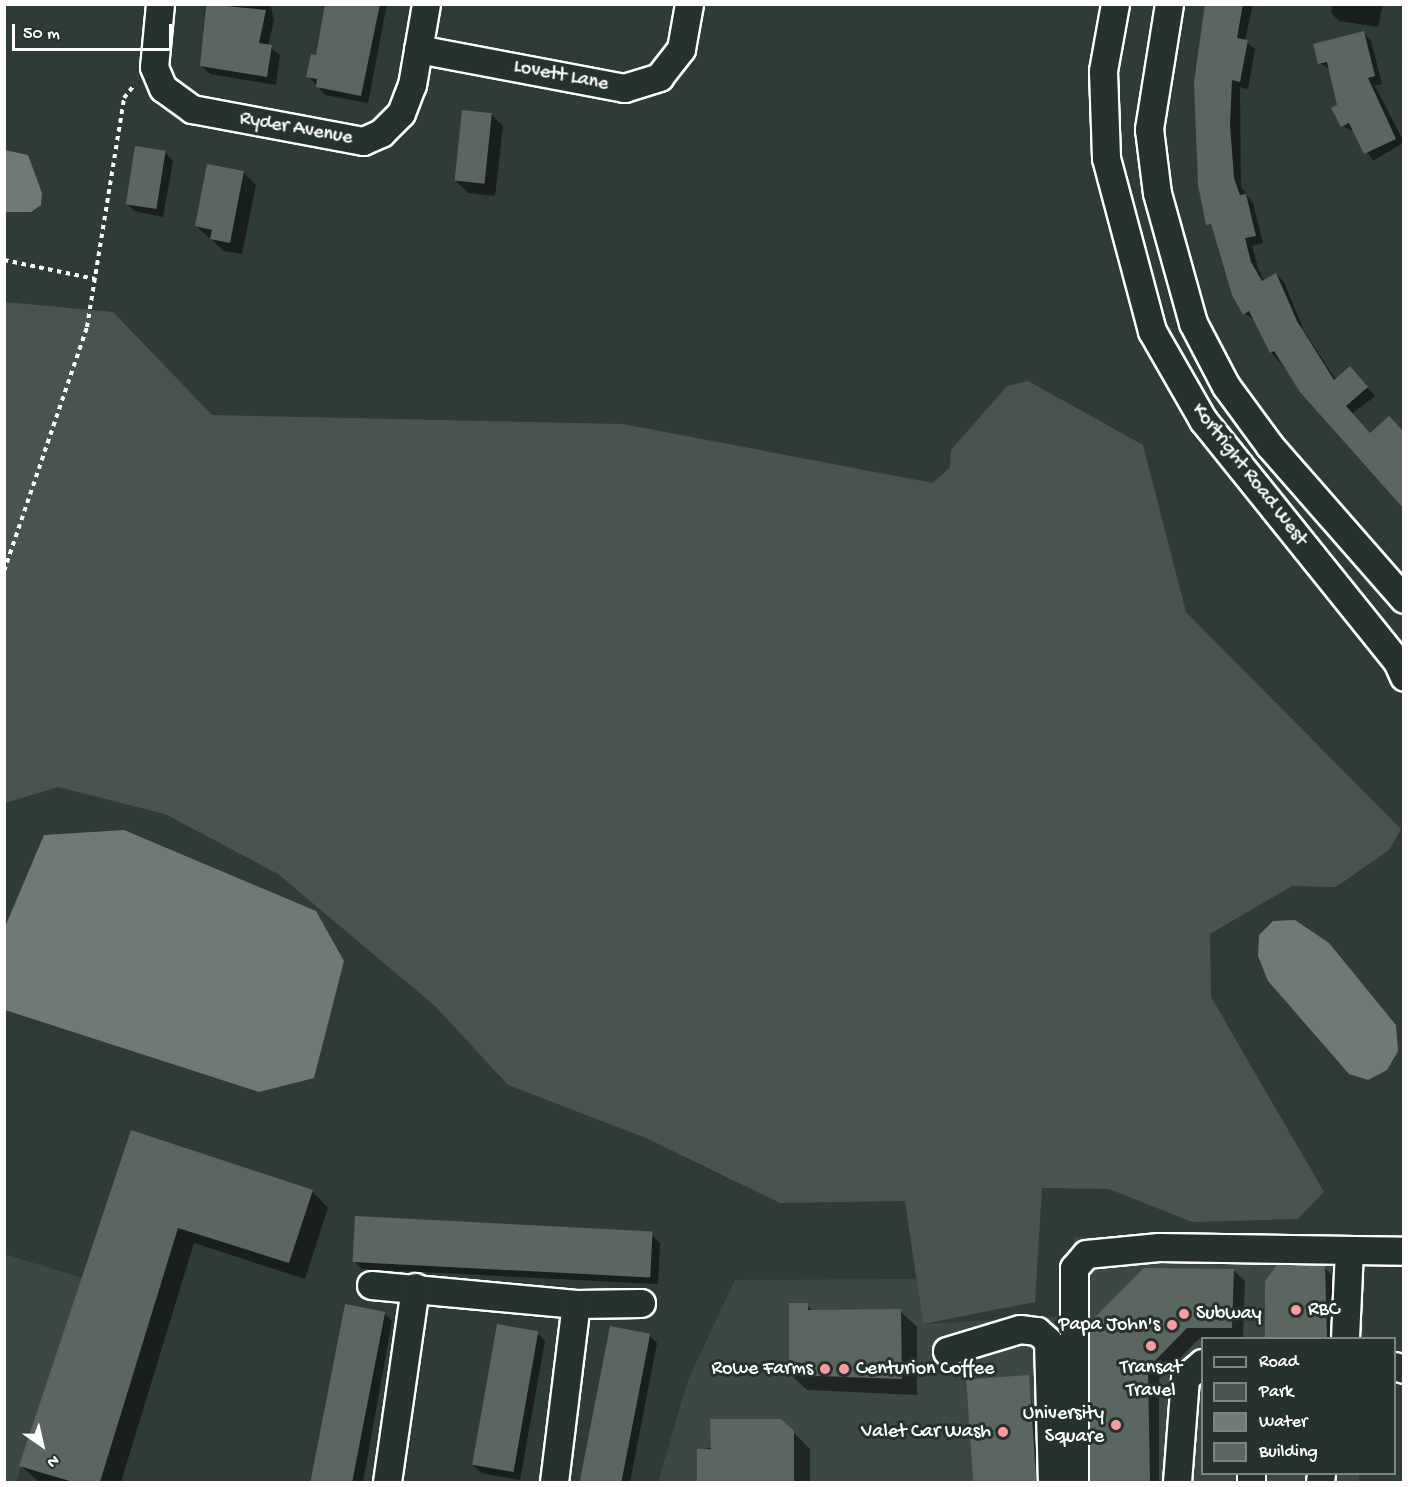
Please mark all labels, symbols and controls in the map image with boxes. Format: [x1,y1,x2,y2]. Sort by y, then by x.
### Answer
scale bar [15,12,176,50]
text: 50 m [23,24,60,45]
street label: Lovett Lane [512,55,610,97]
street label: Ryder Avenue [238,107,354,151]
street label: Kortright Road West [1186,399,1312,551]
place label: RBC [1308,1298,1340,1322]
place label: Subway [1196,1302,1262,1326]
marker: RBC [1289,1303,1303,1317]
marker: Subway [1177,1307,1191,1321]
place label: Papa John's [1059,1313,1160,1337]
marker: Papa John's [1165,1318,1179,1332]
legend [1201,1337,1396,1475]
marker: Transat Travel [1144,1339,1158,1353]
text: Road [1259,1352,1298,1373]
place label: Transat Travel [1120,1356,1182,1403]
place label: Rowe Farms [712,1357,813,1381]
place label: Centurion Coffee [856,1357,994,1381]
marker: Rowe Farms [818,1362,832,1376]
marker: Centurion Coffee [837,1362,851,1376]
text: Park [1259,1382,1293,1403]
place label: University Square [1023,1402,1104,1449]
text: Water [1259,1412,1307,1433]
north arrow [12,1415,72,1475]
marker: University Square [1109,1418,1123,1432]
place label: Valet Car Wash [861,1420,991,1444]
marker: Valet Car Wash [996,1425,1010,1439]
text: Building [1259,1442,1318,1463]
text: N [43,1450,62,1471]

